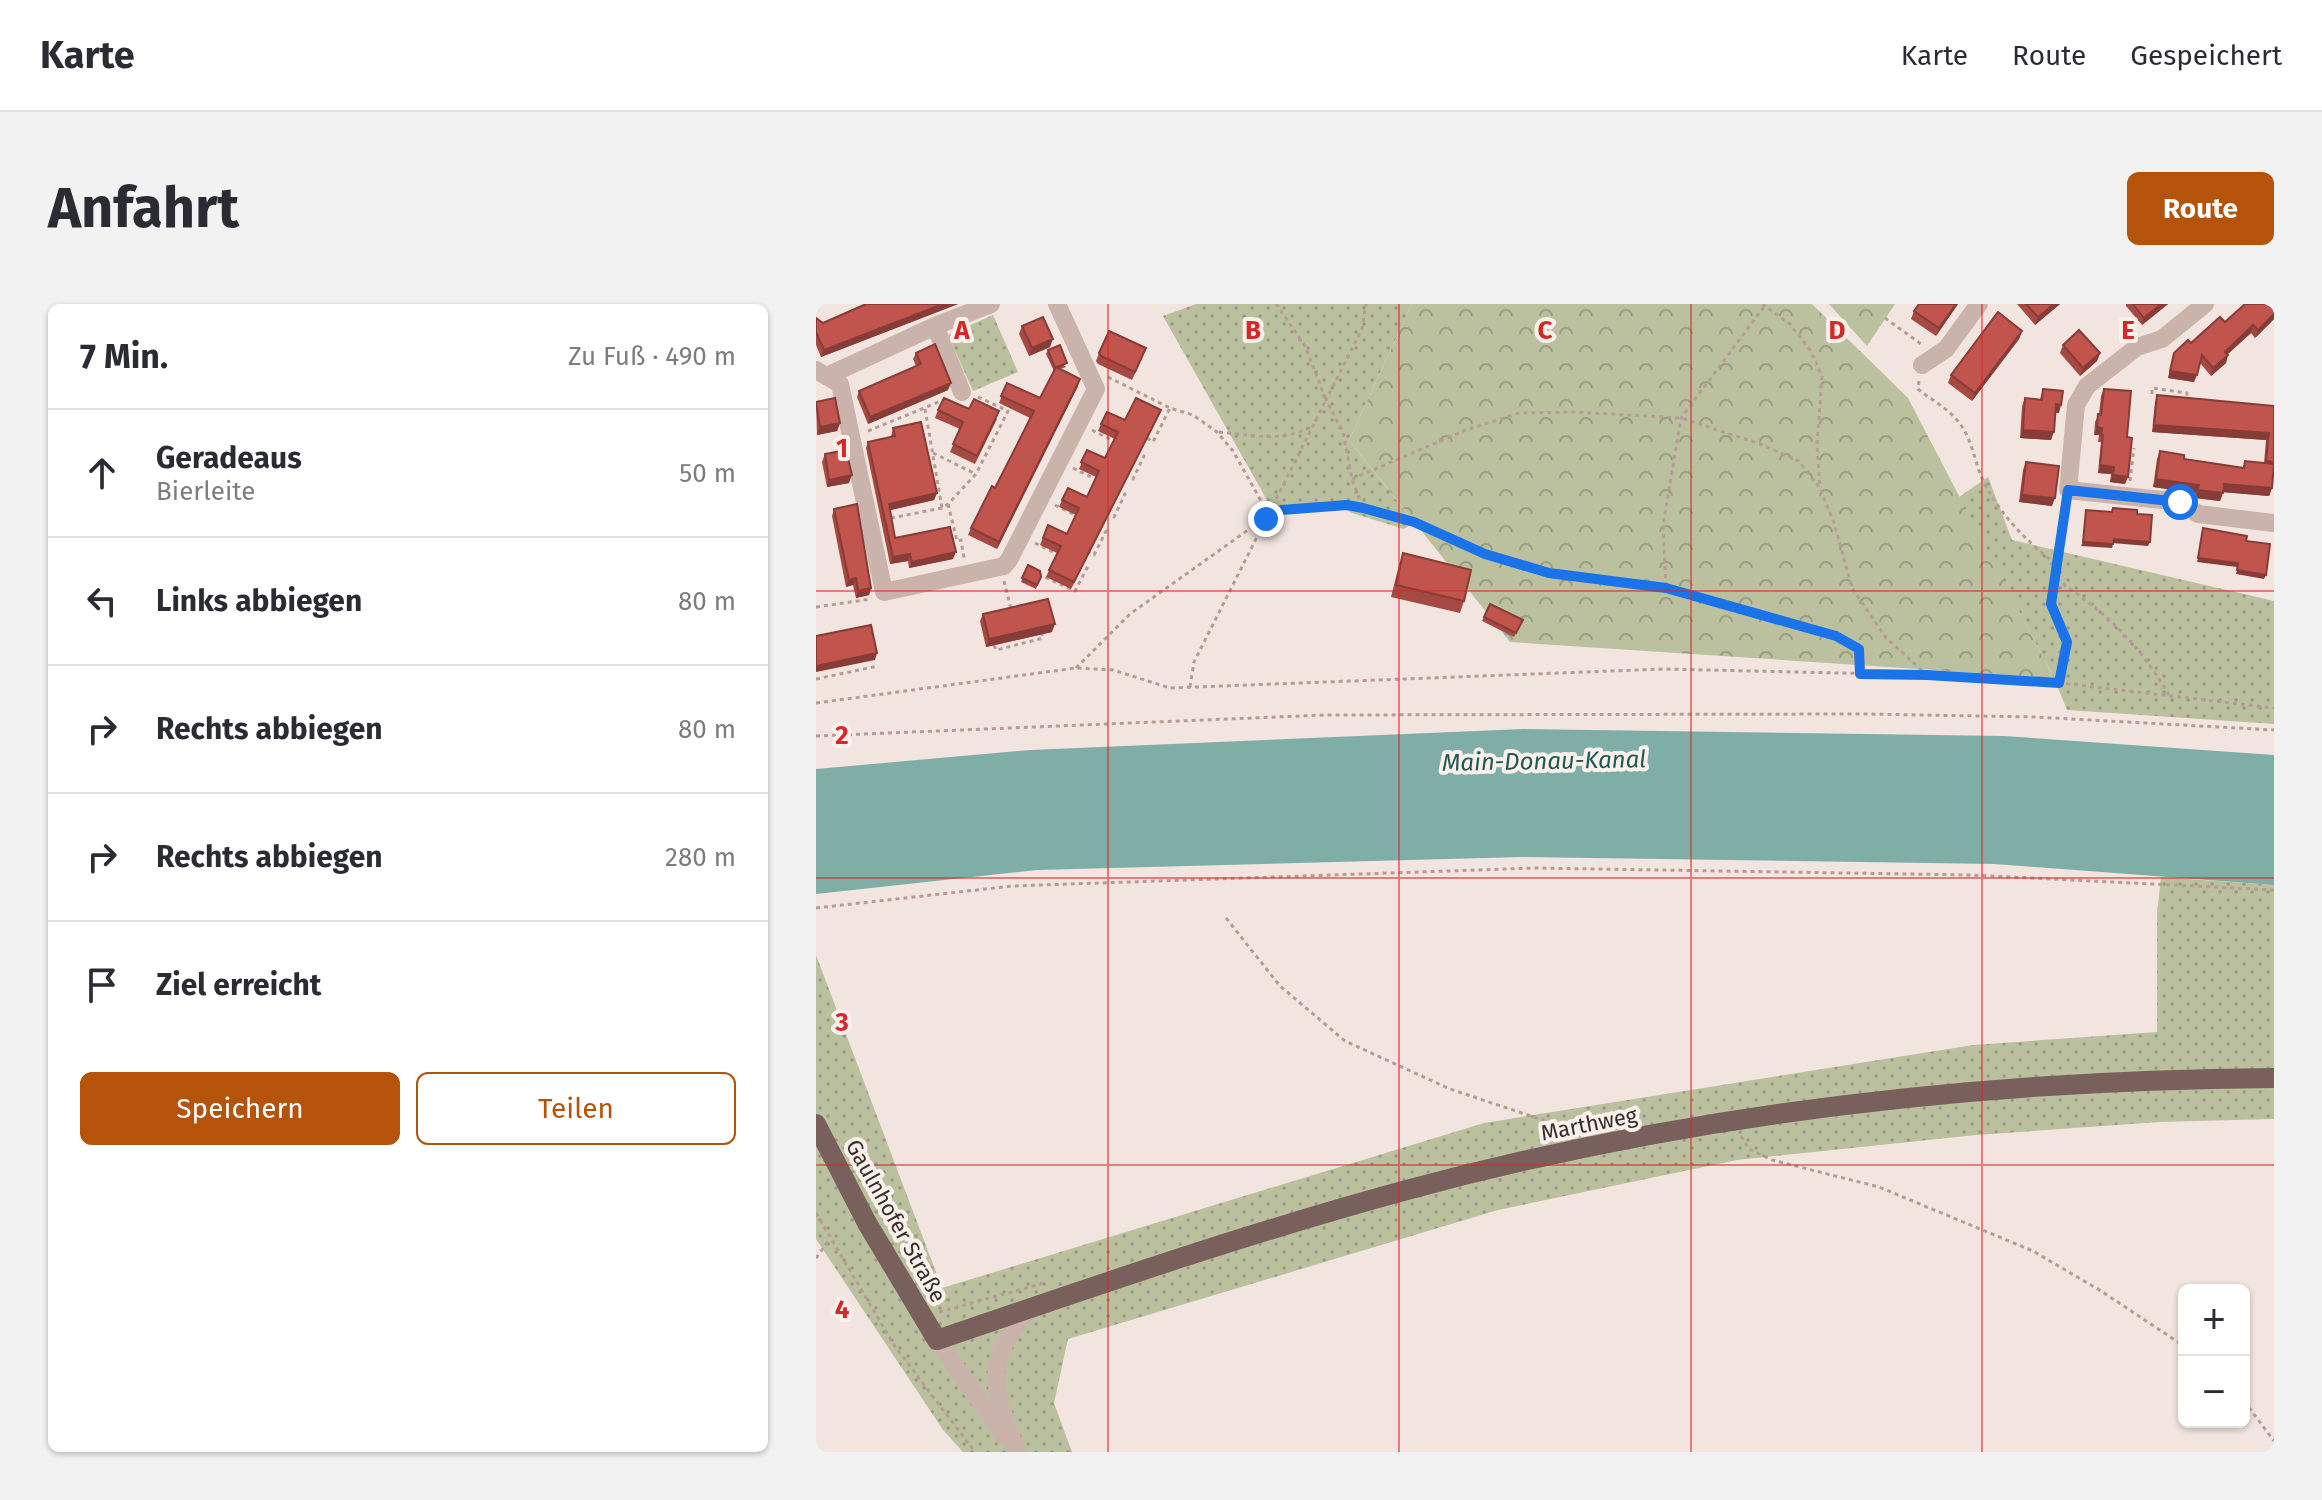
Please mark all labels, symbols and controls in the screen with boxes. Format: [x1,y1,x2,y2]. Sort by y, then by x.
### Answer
text: Karte [40,32,135,78]
text: Karte [1901,39,1968,72]
text: Route [2012,39,2086,72]
text: Gespeichert [2130,39,2282,72]
button: Route [2127,172,2274,245]
text: Anfahrt [48,175,239,242]
text: A [953,315,970,346]
text: B [1245,315,1261,346]
text: C [1538,315,1553,346]
text: D [1829,315,1846,346]
text: E [2121,315,2135,346]
text: 7 Min. [80,336,168,377]
text: Zu Fuß · 490 m [568,341,736,372]
text: 1 [836,433,848,464]
text: Geradeaus [156,440,302,476]
icon: ahead [80,451,124,495]
text: 50 m [679,458,736,489]
text: Bierleite [156,476,256,507]
route start [2162,484,2198,520]
route end [1248,501,1284,537]
icon: left [80,579,124,623]
text: Links abbiegen [156,583,362,619]
text: 80 m [678,586,736,617]
icon: right [80,707,124,751]
text: Rechts abbiegen [156,711,383,747]
text: 80 m [678,714,736,745]
text: 2 [835,720,849,751]
water label: Main-Donau-Kanal [1442,745,1646,777]
icon: right [80,835,124,879]
text: Rechts abbiegen [156,839,383,875]
text: 280 m [665,842,736,873]
icon: arrive [80,963,124,1007]
text: Ziel erreicht [156,967,321,1003]
text: 3 [834,1007,849,1038]
button: Speichern [80,1072,400,1145]
button: Teilen [416,1072,736,1145]
street label: Marthweg [1539,1101,1640,1147]
street label: Gaulnhofer Straße [840,1135,952,1307]
map controls [2178,1284,2250,1428]
button: + [2178,1284,2250,1356]
text: 4 [835,1294,850,1325]
button: − [2178,1356,2250,1428]

